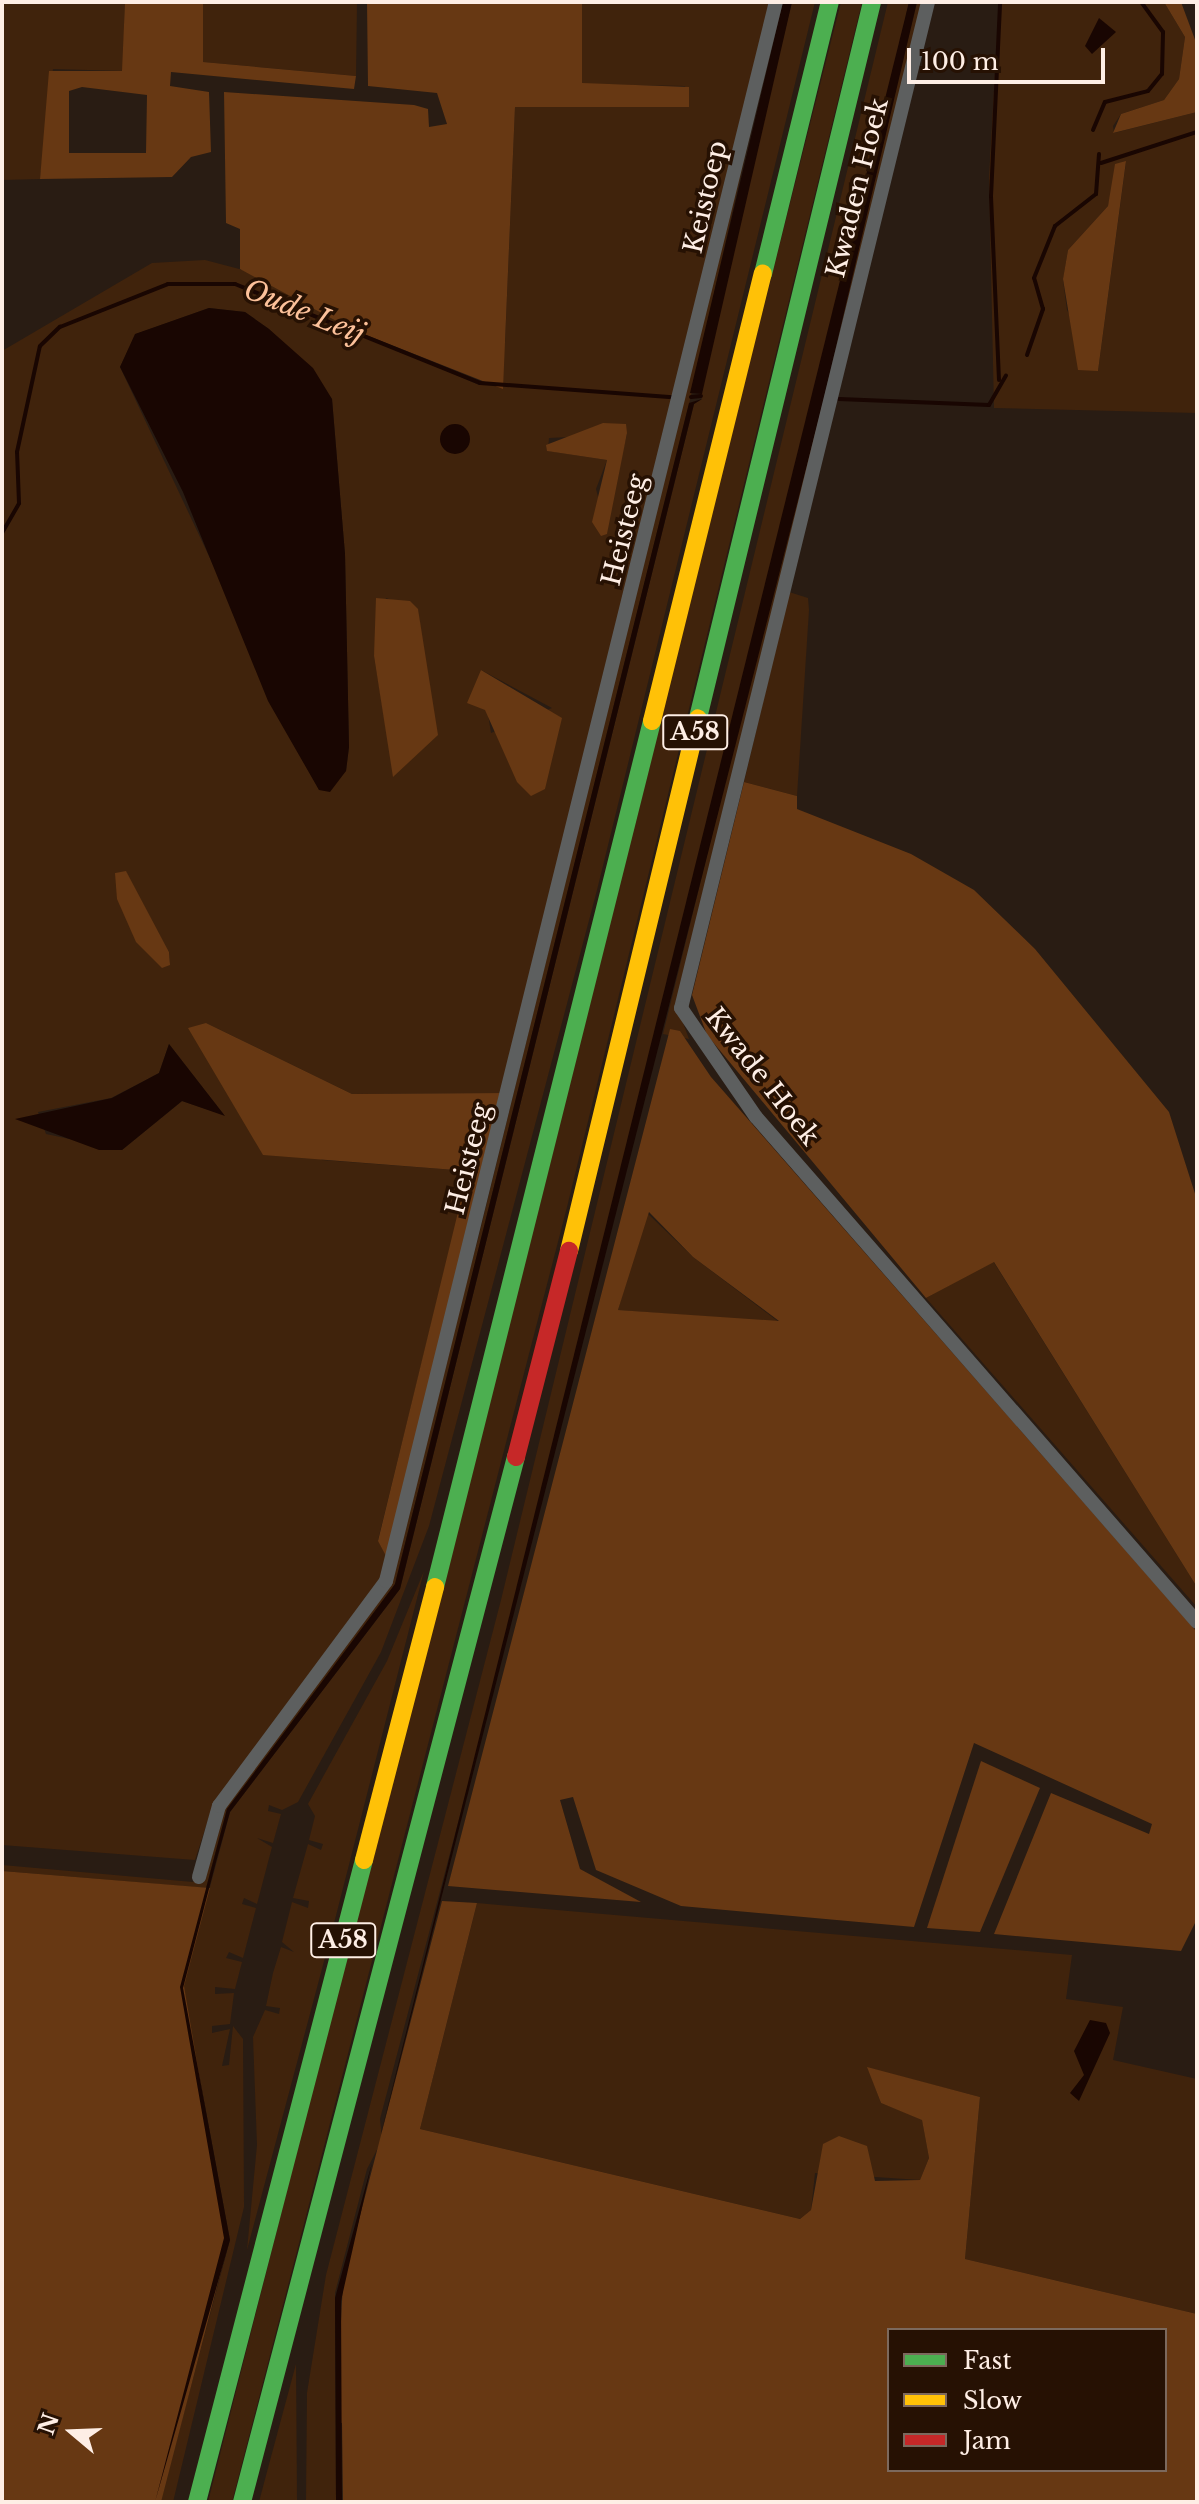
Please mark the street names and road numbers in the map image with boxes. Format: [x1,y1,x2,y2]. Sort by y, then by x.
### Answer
street label: Kwaden Hoek [821,95,895,281]
street label: Keistoep [678,138,734,256]
street label: Heisteeg [596,471,654,589]
road number: A58 [661,712,729,752]
street label: Kwade Hoek [699,1002,825,1152]
street label: Heisteeg [440,1100,498,1218]
road number: A58 [309,1920,377,1960]

